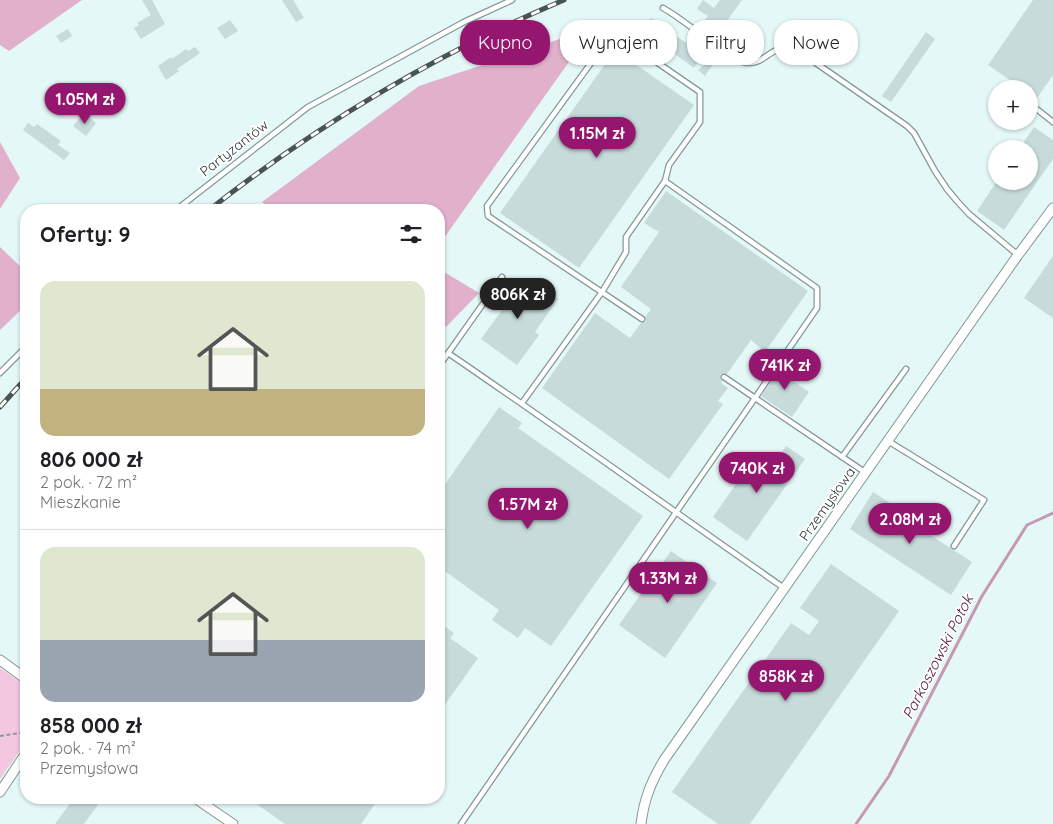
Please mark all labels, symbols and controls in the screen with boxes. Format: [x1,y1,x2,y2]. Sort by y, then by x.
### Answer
chip: Kupno [460,20,550,65]
chip: Wynajem [560,20,677,65]
chip: Filtry [687,20,764,65]
chip: Nowe [774,20,858,65]
map controls [988,80,1038,190]
button: + [988,80,1038,130]
pin: 1.05M zł [33,82,137,125]
text: 1.05M zł [56,89,114,109]
street label: Partyzantów [196,115,272,180]
pin: 1.15M zł [545,116,649,159]
text: 1.15M zł [570,123,624,143]
button: − [988,140,1038,190]
icon: filters [397,220,425,248]
text: Oferty: 9 [40,221,130,247]
pin: 806K zł [472,278,564,320]
text: 806K zł [491,284,545,304]
icon: home [188,314,278,404]
pin: 741K zł [739,348,831,391]
text: 741K zł [760,355,810,375]
text: 806 000 zł [40,446,142,472]
pin: 740K zł [711,452,803,494]
text: 740K zł [730,458,784,478]
street label: Przemysłowa [795,464,859,544]
text: 2 pok. · 72 m² [40,472,137,492]
pin: 1.57M zł [476,488,580,530]
text: Mieszkanie [40,492,121,512]
text: 1.57M zł [499,494,557,514]
pin: 2.08M zł [858,502,962,545]
text: 2.08M zł [879,509,941,529]
pin: 1.33M zł [616,562,720,604]
text: 1.33M zł [639,568,697,588]
icon: home [188,579,278,669]
water label: Parkoszowski Potok [898,590,978,722]
pin: 858K zł [740,660,832,702]
text: 858K zł [759,666,813,686]
text: 858 000 zł [40,712,141,738]
text: 2 pok. · 74 m² [40,738,136,758]
text: Przemysłowa [40,758,138,778]

